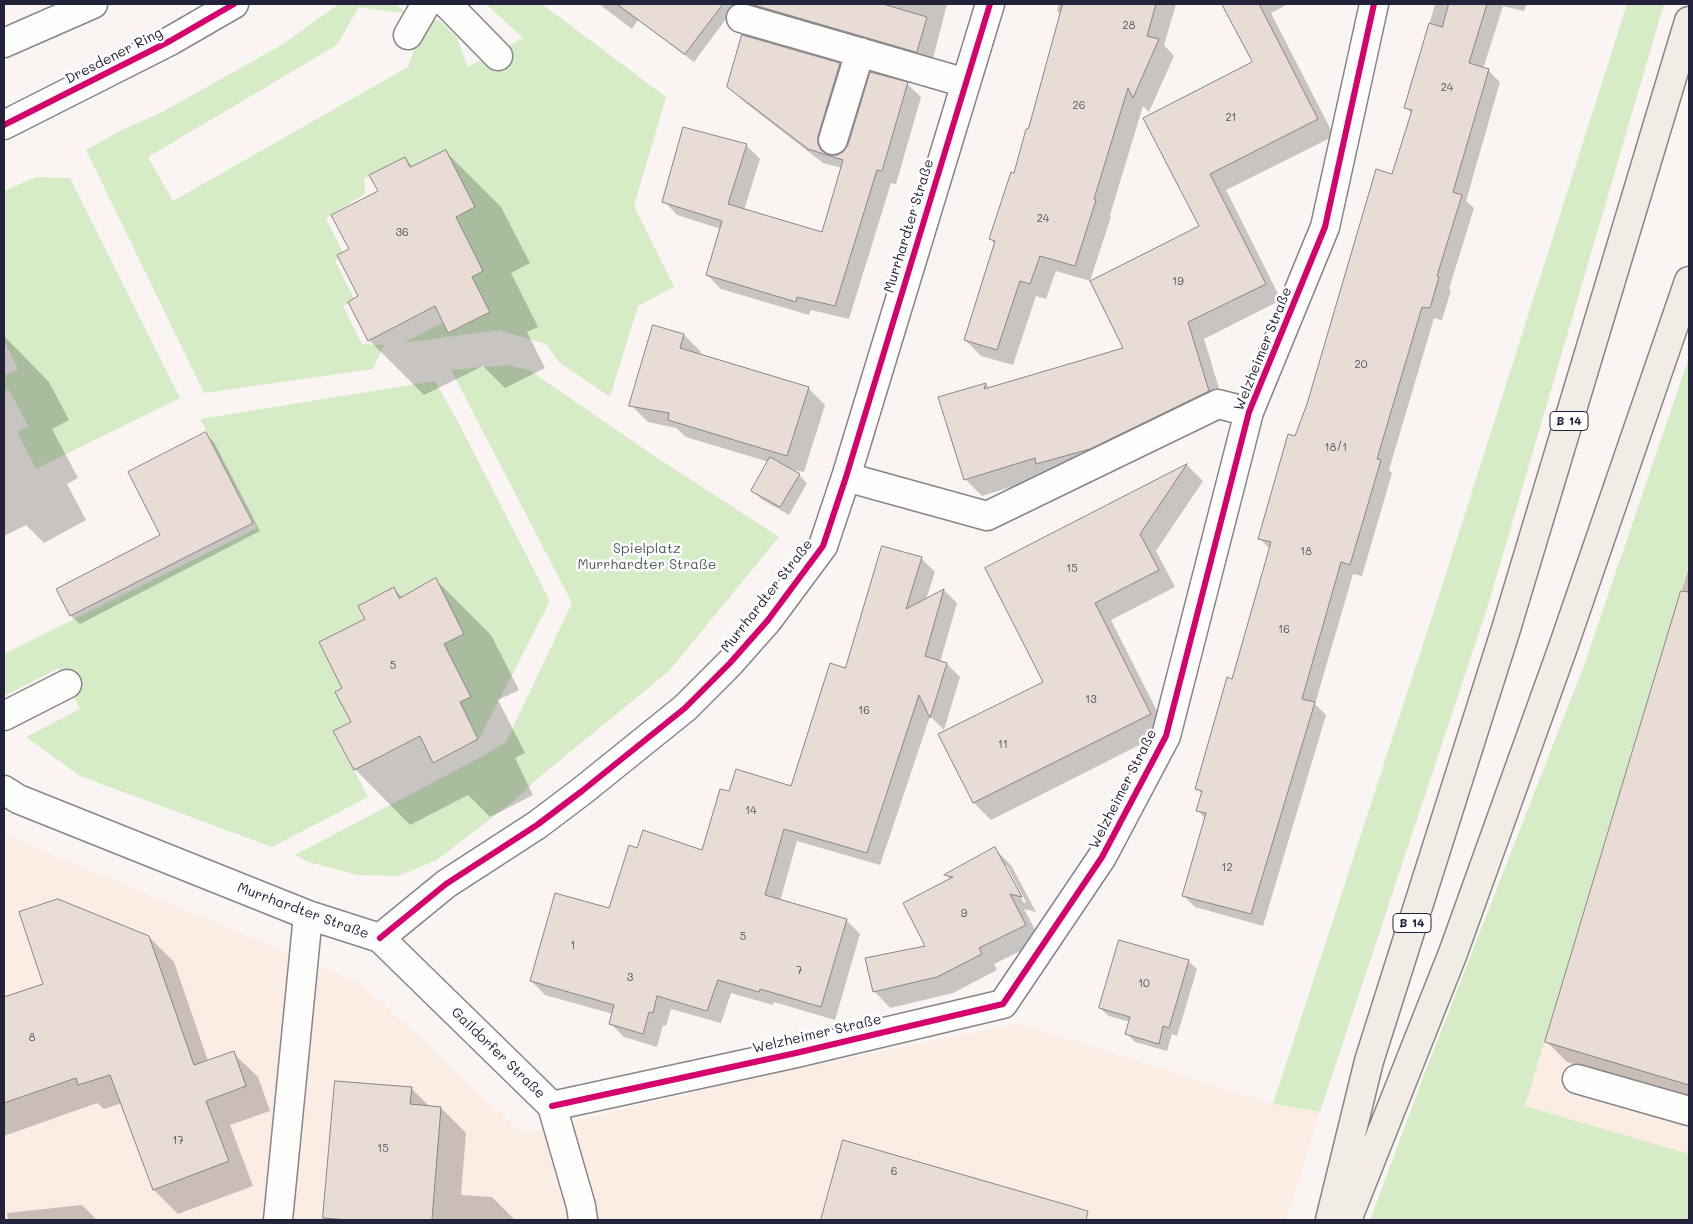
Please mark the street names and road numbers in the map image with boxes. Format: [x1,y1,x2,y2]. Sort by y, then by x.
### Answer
street label: Dresdener Ring [63,24,165,88]
street label: Murrhardter Straße [881,157,937,295]
street label: Welzheimer Straße [1231,285,1295,413]
road number: B 14 [1550,412,1588,431]
street label: Murrhardter Straße [718,536,816,656]
street label: Welzheimer Straße [1086,726,1160,852]
street label: Murrhardter Straße [235,879,371,943]
road number: B 14 [1393,914,1431,932]
street label: Gaildorfer Straße [448,1004,548,1102]
street label: Welzheimer Straße [751,1011,883,1057]

